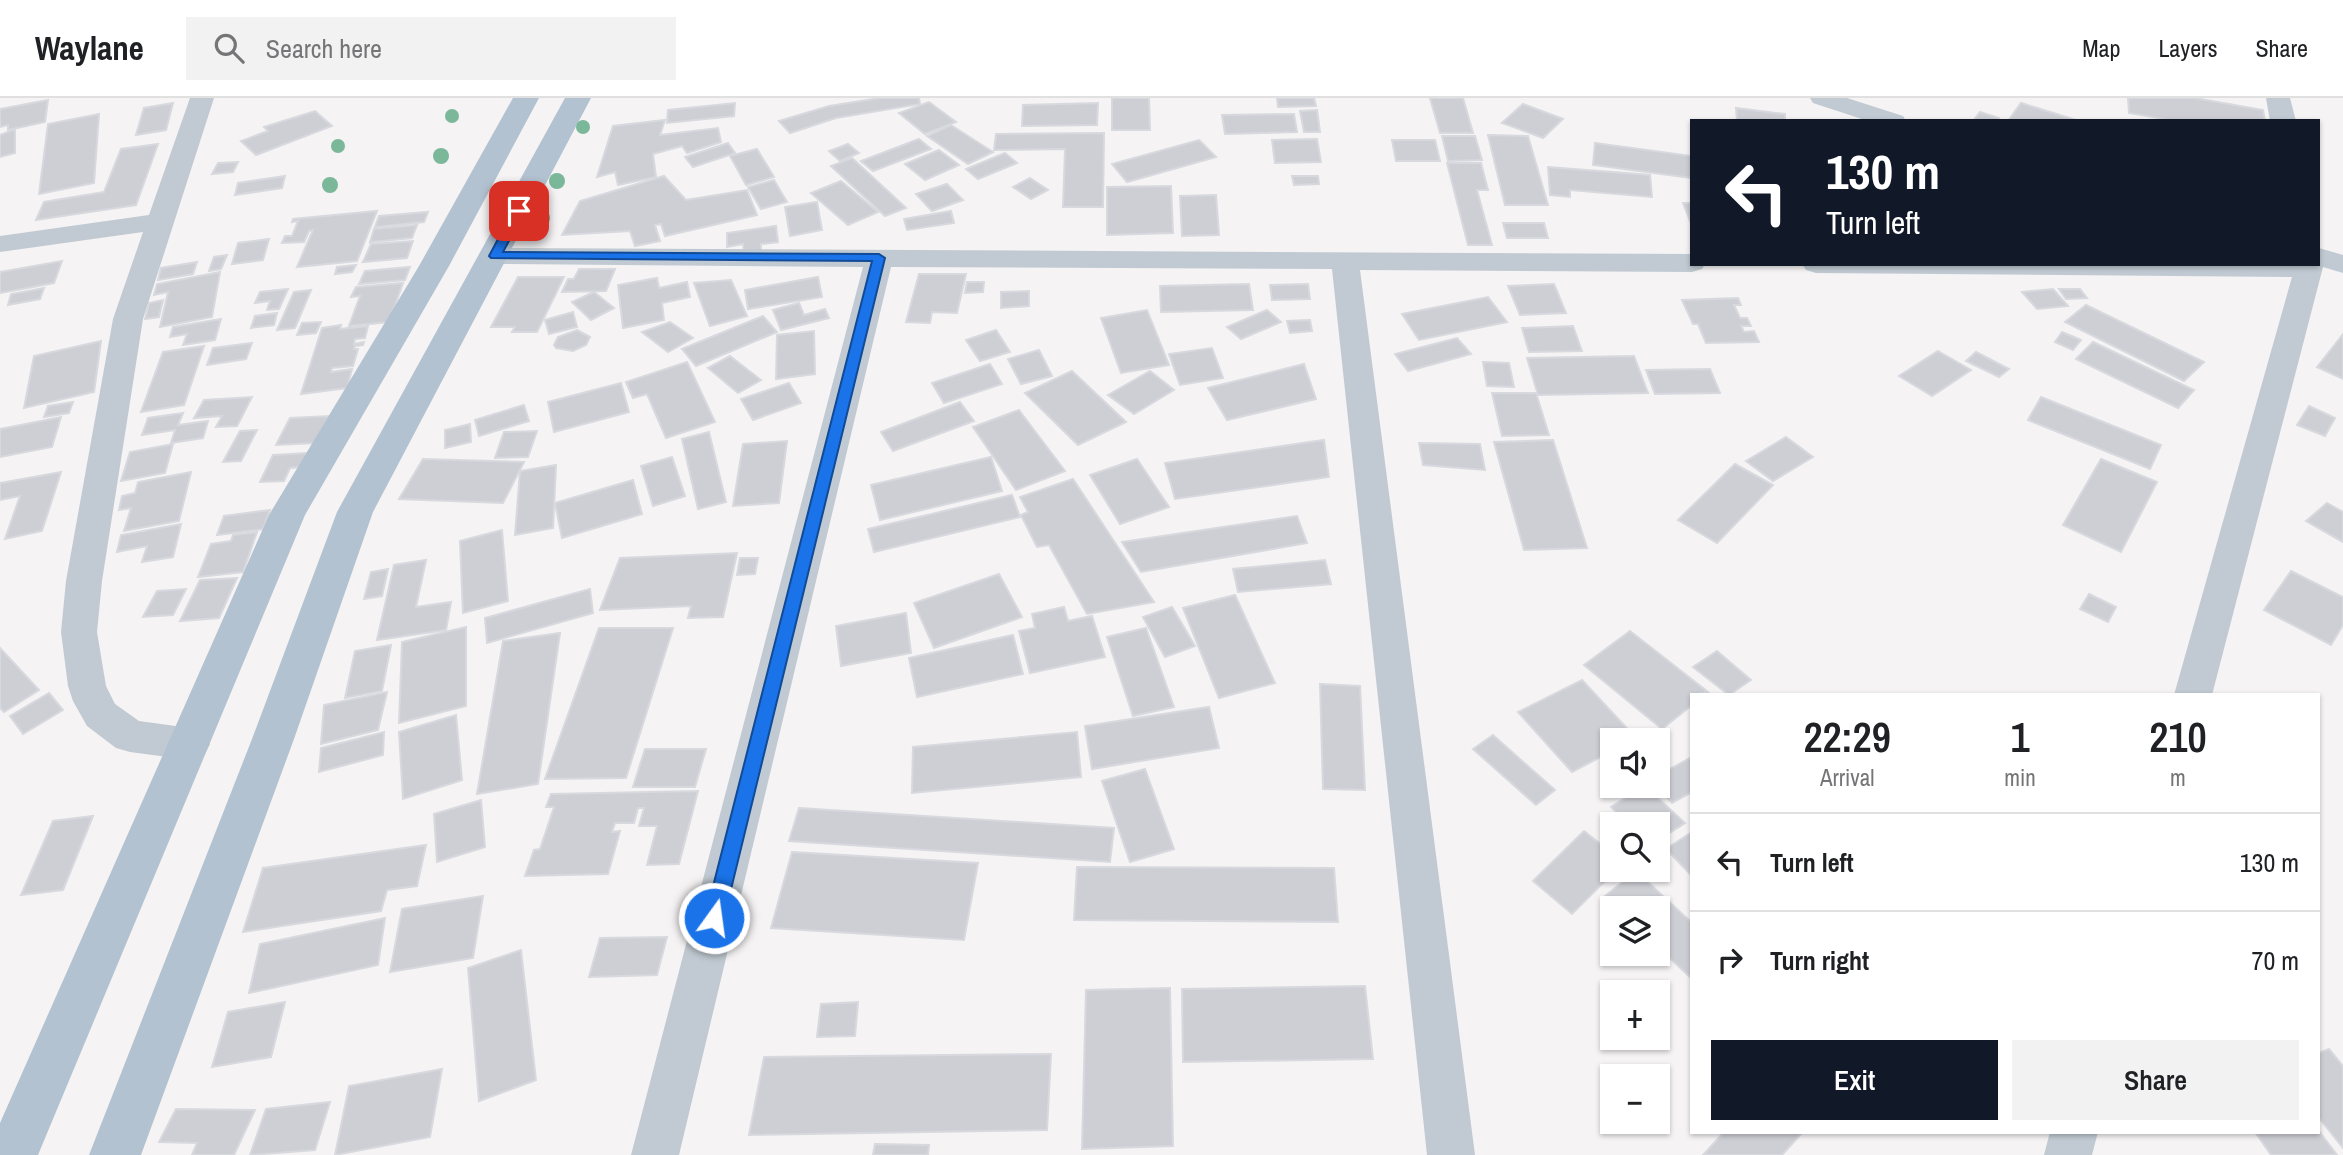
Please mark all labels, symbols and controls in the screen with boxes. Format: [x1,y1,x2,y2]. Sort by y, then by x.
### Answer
search box [186,17,676,80]
text: Waylane [35,26,144,70]
icon: search [210,29,248,67]
text: Search here [266,31,382,66]
text: Map [2082,32,2120,64]
text: Layers [2158,32,2217,64]
text: Share [2255,32,2308,64]
text: 130 m [1826,138,1940,204]
icon: left [1711,147,1802,238]
pin [489,181,549,241]
icon: arrive [500,192,538,230]
text: Turn left [1826,201,1920,244]
text: 22:29 [1803,709,1891,765]
text: 1 [2010,709,2030,765]
text: 210 [2149,709,2207,765]
map controls [1600,728,1670,1134]
button: sound [1600,728,1670,798]
text: Arrival [1820,762,1874,793]
text: min [2004,762,2036,793]
text: m [2170,762,2186,793]
button: search [1600,812,1670,882]
icon: left [1711,843,1749,881]
text: Turn left [1770,845,1854,880]
text: 130 m [2240,845,2299,880]
position arrow [677,881,751,955]
button: layers [1600,896,1670,966]
icon: right [1711,941,1749,979]
text: Turn right [1770,943,1869,978]
text: 70 m [2252,943,2299,978]
button: + [1600,980,1670,1050]
button: Exit [1711,1040,1998,1120]
button: Share [2012,1040,2299,1120]
button: − [1600,1064,1670,1134]

